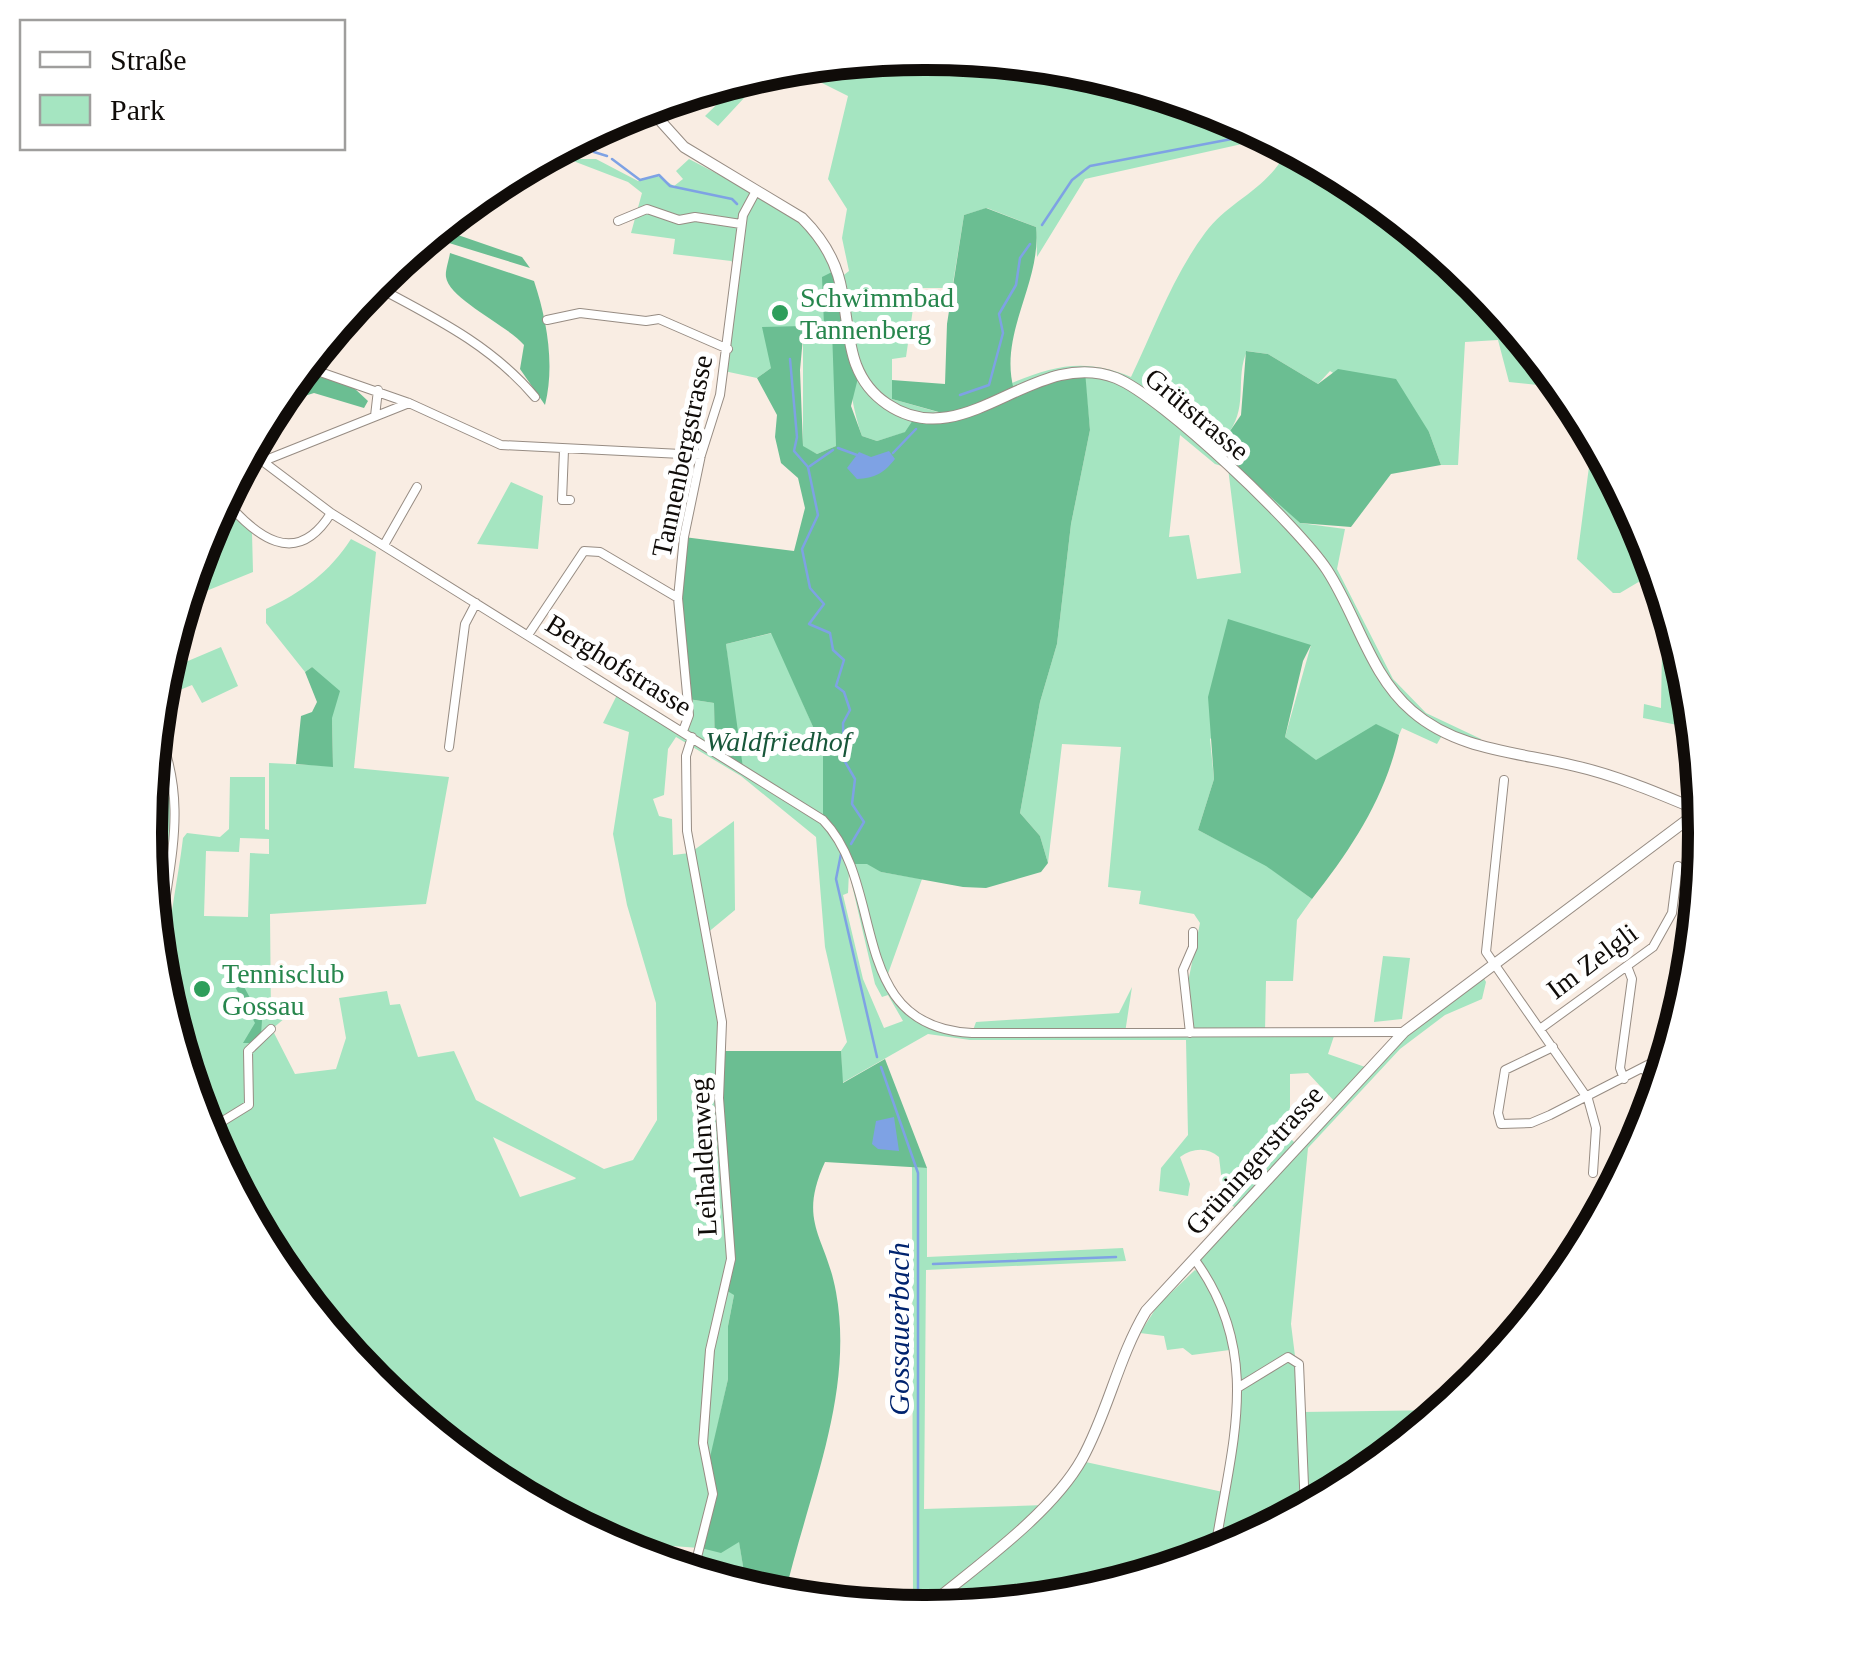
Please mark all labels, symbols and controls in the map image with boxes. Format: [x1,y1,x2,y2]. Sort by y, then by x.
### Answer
legend [20,20,345,150]
text: Straße [110,43,187,76]
text: Park [110,93,165,126]
place label: Schwimmbad Tannenberg [800,282,954,345]
marker: Schwimmbad Tannenberg [769,302,791,324]
street label: Tannenbergstrasse [645,352,719,560]
street label: Grütstrasse [1139,362,1255,466]
street label: Berghofstrasse [540,608,698,722]
park label: Waldfriedhof [705,726,854,757]
street label: Im Zelgli [1541,917,1643,1005]
place label: Tennisclub Gossau [222,958,344,1021]
marker: Tennisclub Gossau [191,978,213,1000]
street label: Leihaldenweg [683,1077,723,1237]
street label: Grüningerstrasse [1179,1079,1329,1241]
water label: Gossauerbach [882,1242,915,1416]

